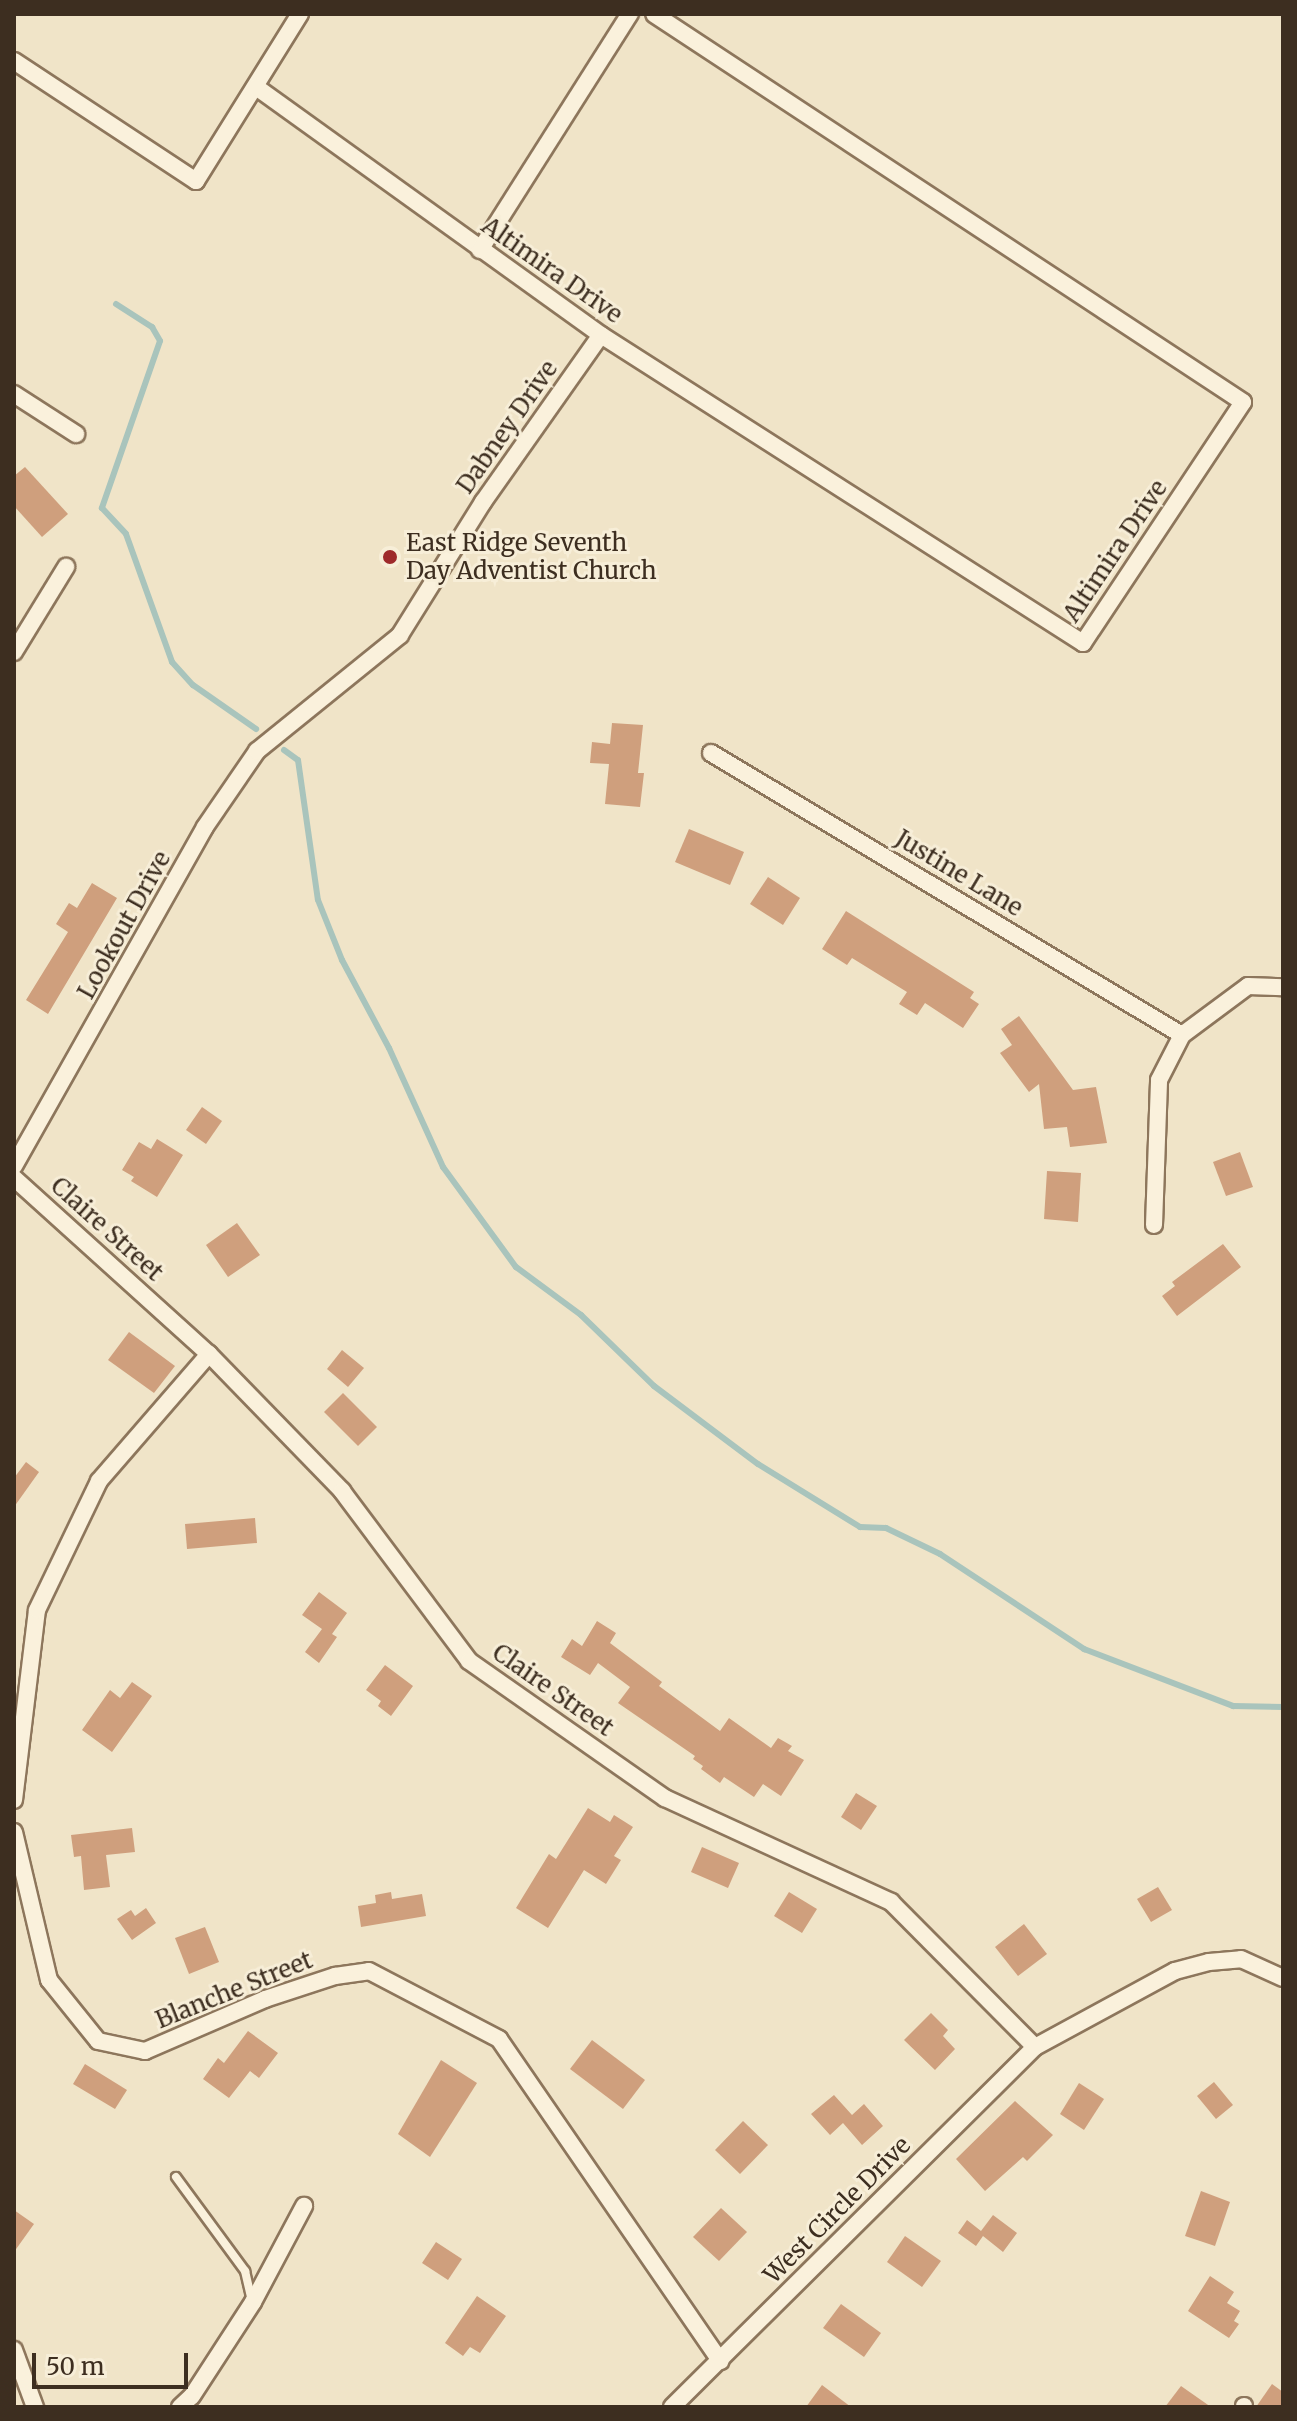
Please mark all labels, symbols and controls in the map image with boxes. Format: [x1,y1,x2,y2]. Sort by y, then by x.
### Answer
street label: Altimira Drive [476,211,628,329]
street label: Dabney Drive [451,355,563,499]
street label: Altimira Drive [1057,475,1173,627]
place label: East Ridge Seventh Day Adventist Church [406,529,657,585]
marker: East Ridge Seventh Day Adventist Church [381,548,399,566]
street label: Justine Lane [890,824,1028,922]
street label: Lookout Drive [72,846,176,1004]
street label: Claire Street [45,1171,169,1287]
street label: Claire Street [487,1638,619,1742]
street label: Blanche Street [151,1945,317,2035]
street label: West Circle Drive [758,2131,916,2289]
scale bar [36,2337,192,2387]
text: 50 m [46,2351,105,2382]

